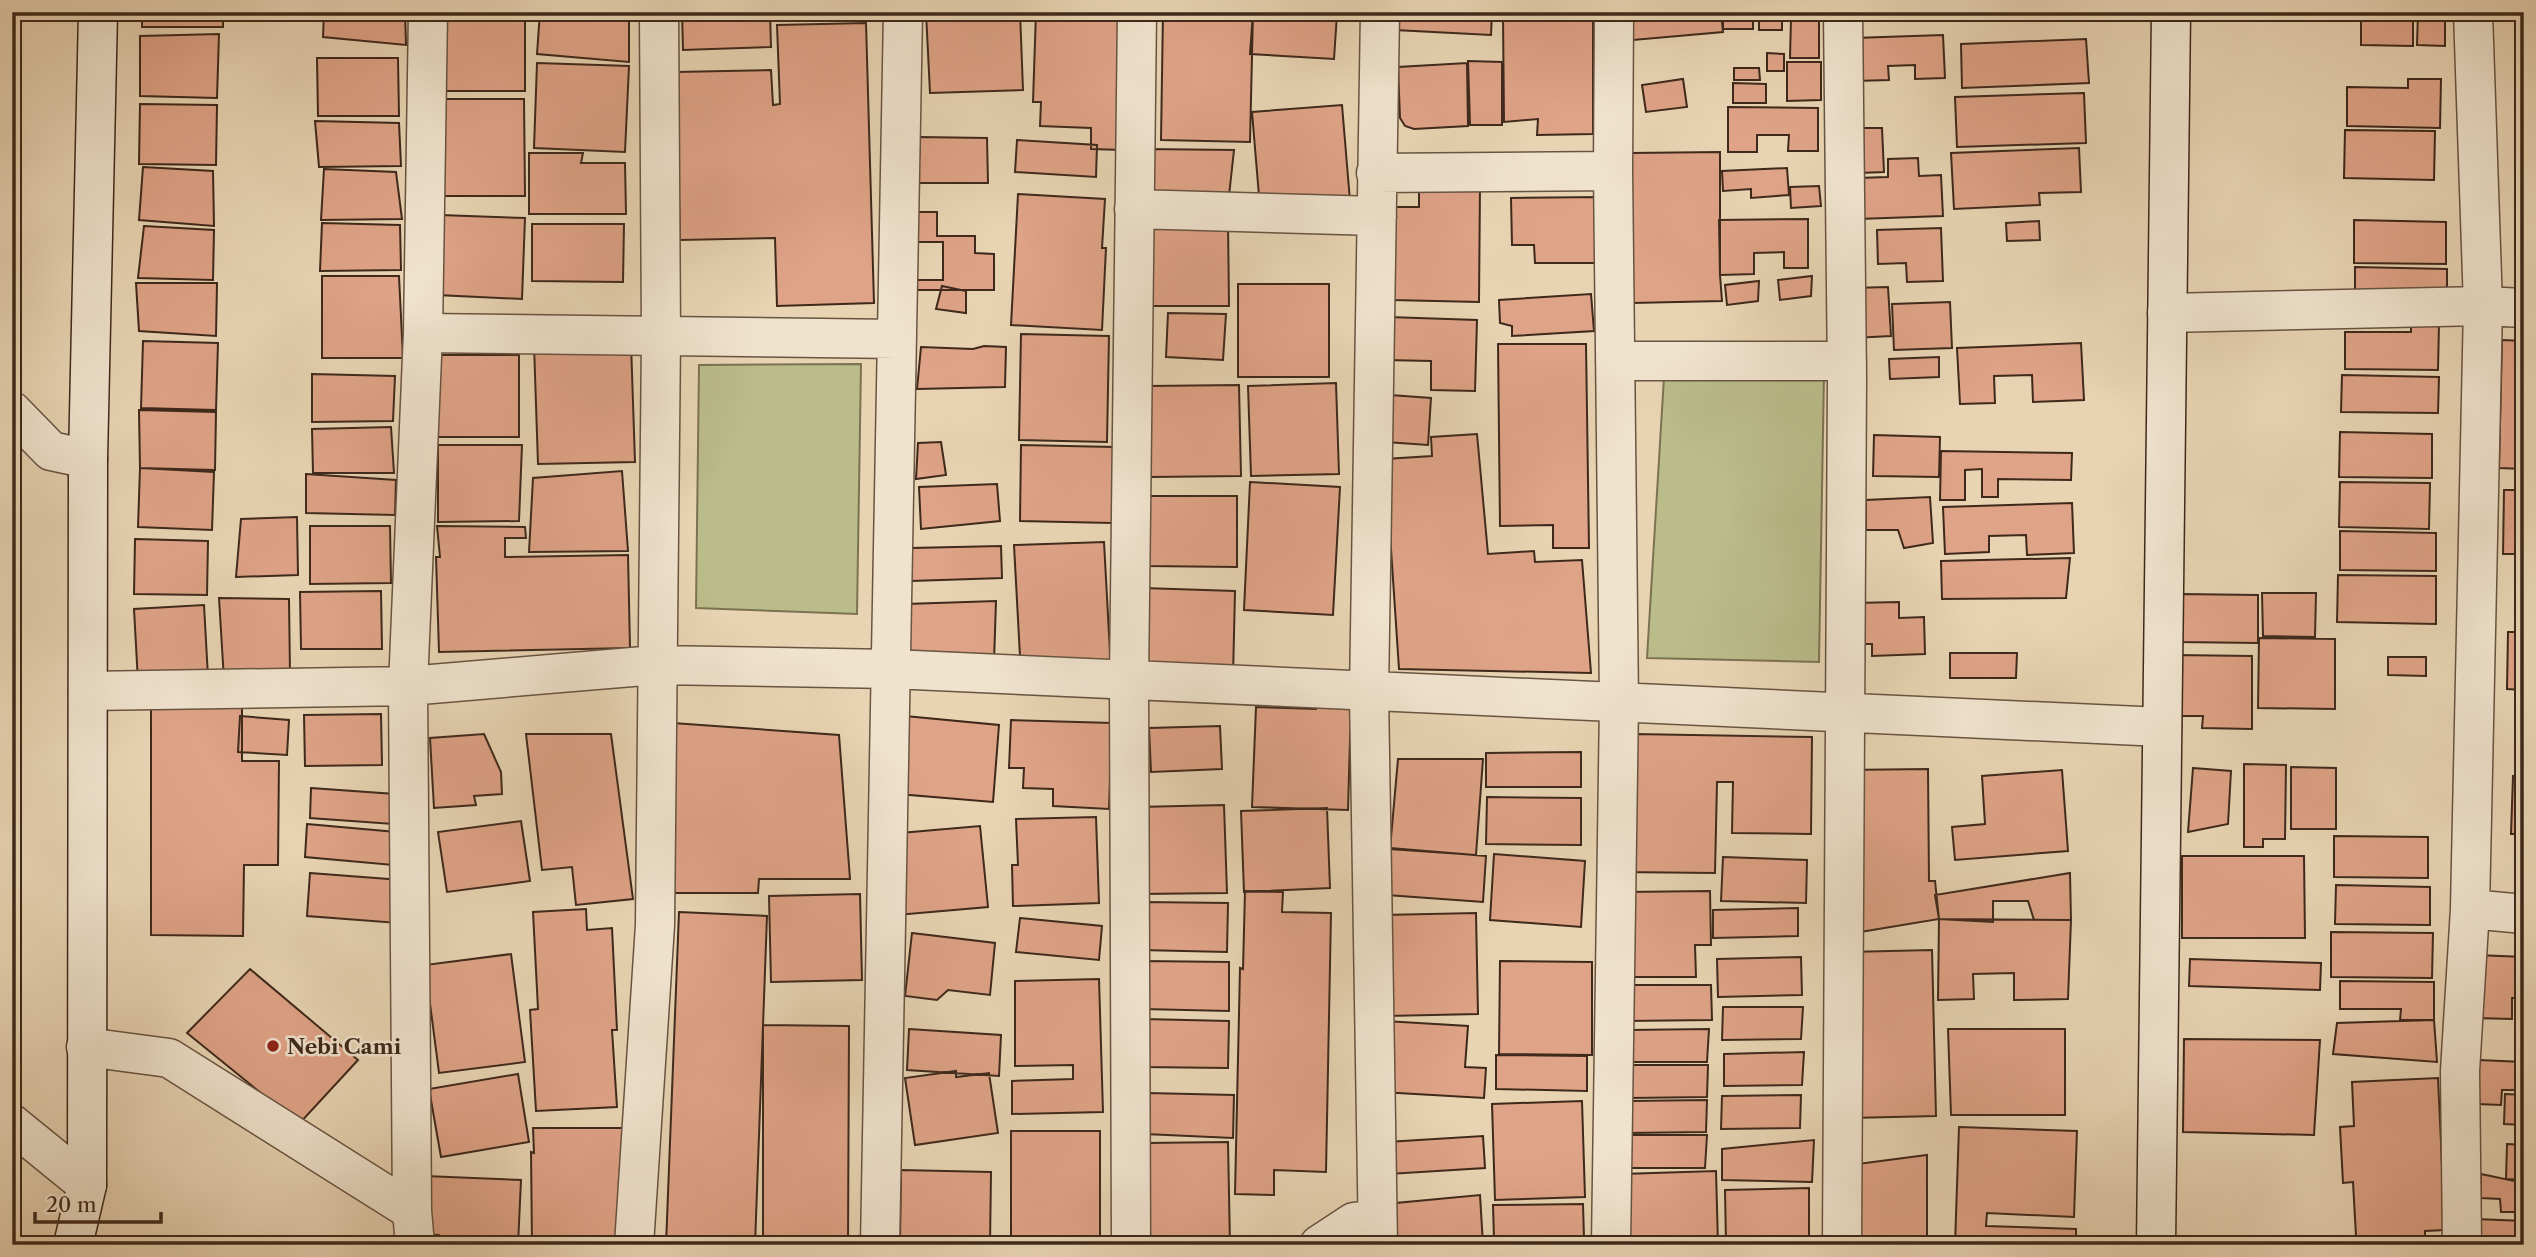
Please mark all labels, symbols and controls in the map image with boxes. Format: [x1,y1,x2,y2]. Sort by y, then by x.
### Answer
place label: Nebi Cami [287,1034,402,1059]
marker: Nebi Cami [265,1038,281,1054]
scale bar [35,1180,161,1224]
text: 20 m [46,1192,97,1217]

